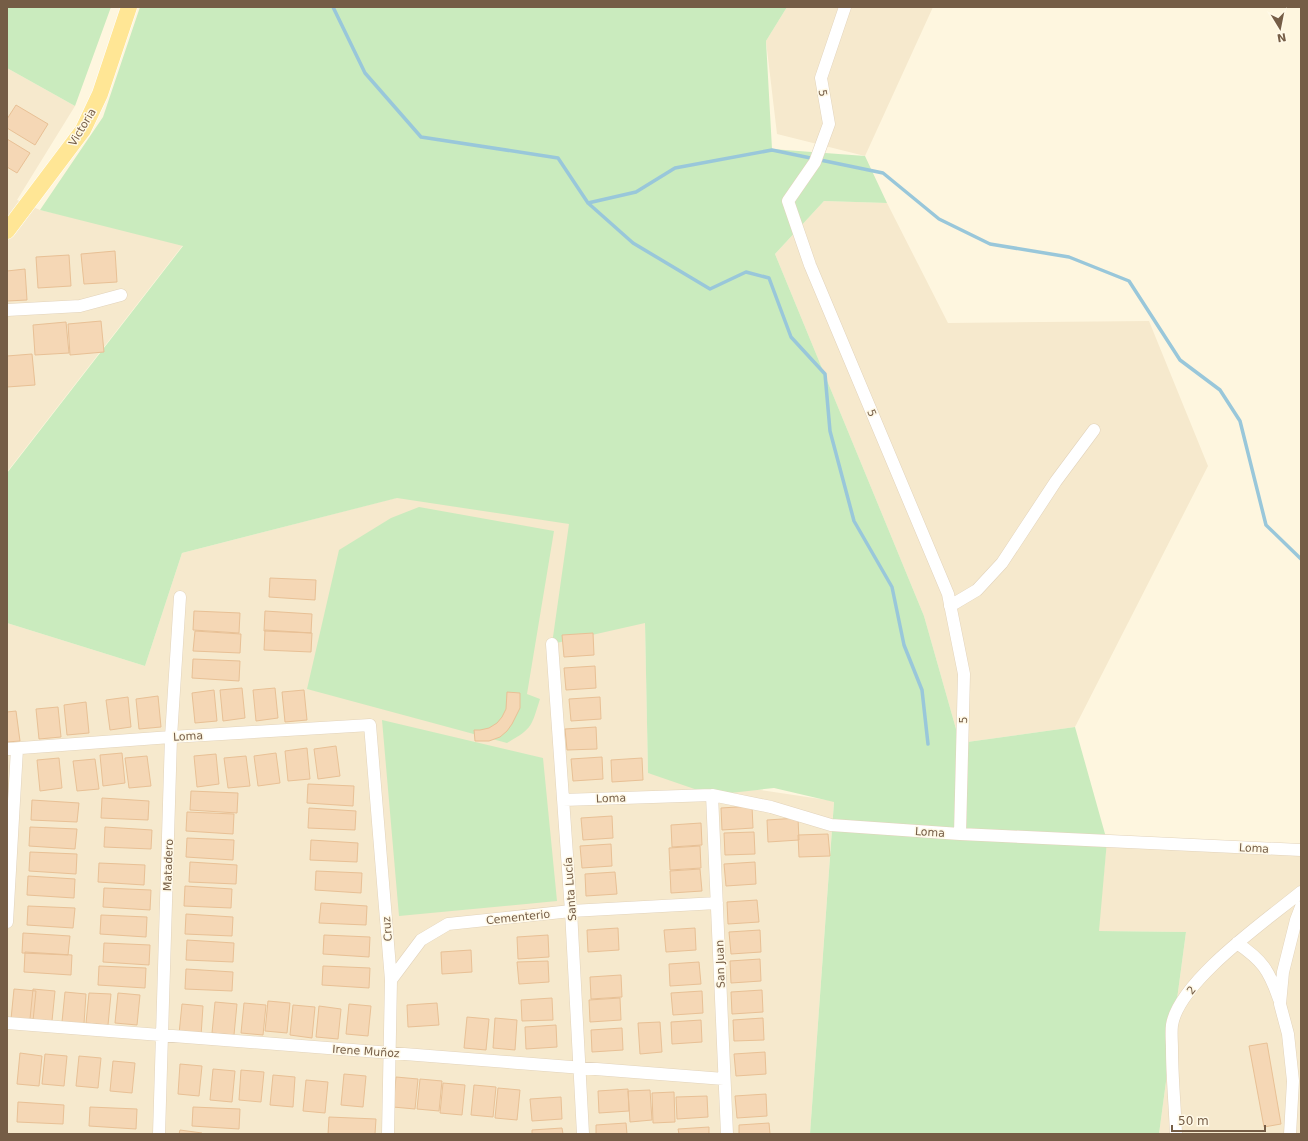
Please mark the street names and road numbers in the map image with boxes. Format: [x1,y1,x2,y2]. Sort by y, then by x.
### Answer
street label: 5 [815,89,830,98]
street label: Victoria [66,106,99,148]
street label: 5 [864,407,879,419]
street label: 5 [957,716,970,724]
street label: Loma [173,729,203,744]
street label: Loma [596,791,626,806]
street label: Loma [914,825,945,840]
street label: Matadero [161,839,176,891]
street label: Loma [1239,841,1269,856]
street label: Santa Lucía [562,857,579,921]
street label: Cementerio [485,908,551,927]
street label: Cruz [380,916,395,942]
street label: San Juan [713,940,728,988]
street label: 2 [1184,984,1199,997]
street label: Irene Muñoz [332,1043,400,1060]

